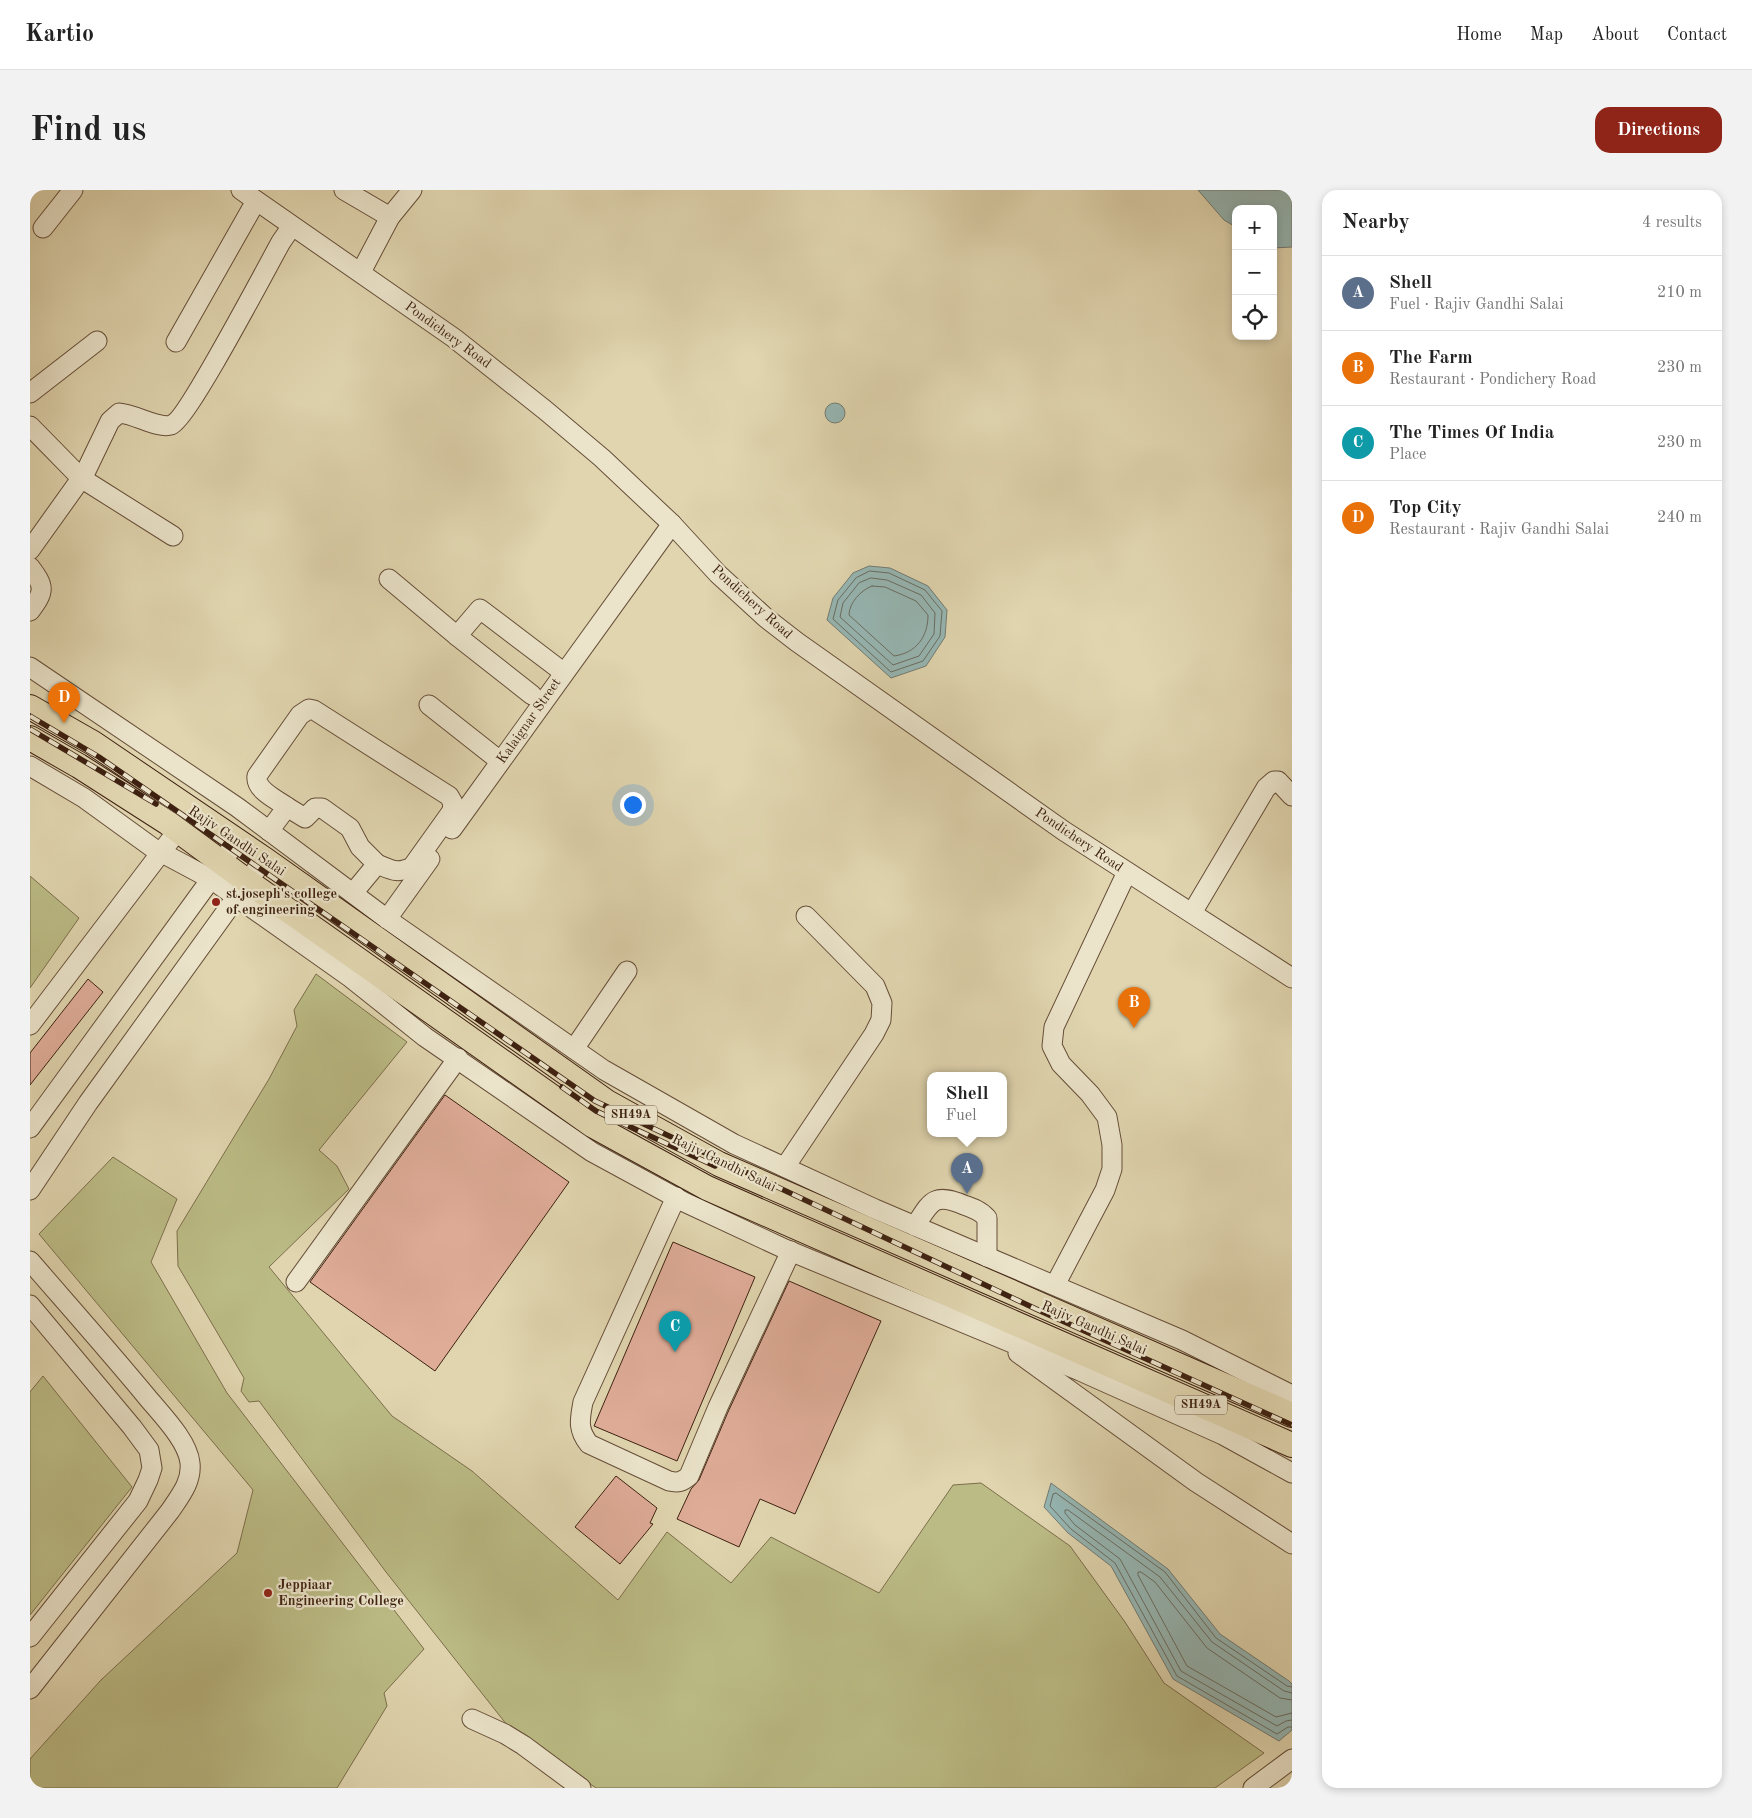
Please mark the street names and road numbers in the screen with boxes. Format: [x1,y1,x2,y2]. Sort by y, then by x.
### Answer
street label: Pondichery Road [402,299,494,371]
street label: Pondichery Road [709,562,795,642]
street label: Kalaignar Street [494,676,564,766]
street label: Rajiv Gandhi Salai [186,803,288,879]
street label: Pondichery Road [1032,805,1126,875]
road number: SH49A [605,1106,657,1124]
street label: Rajiv Gandhi Salai [670,1132,778,1194]
street label: Rajiv Gandhi Salai [1039,1298,1149,1358]
road number: SH49A [1175,1396,1227,1414]

